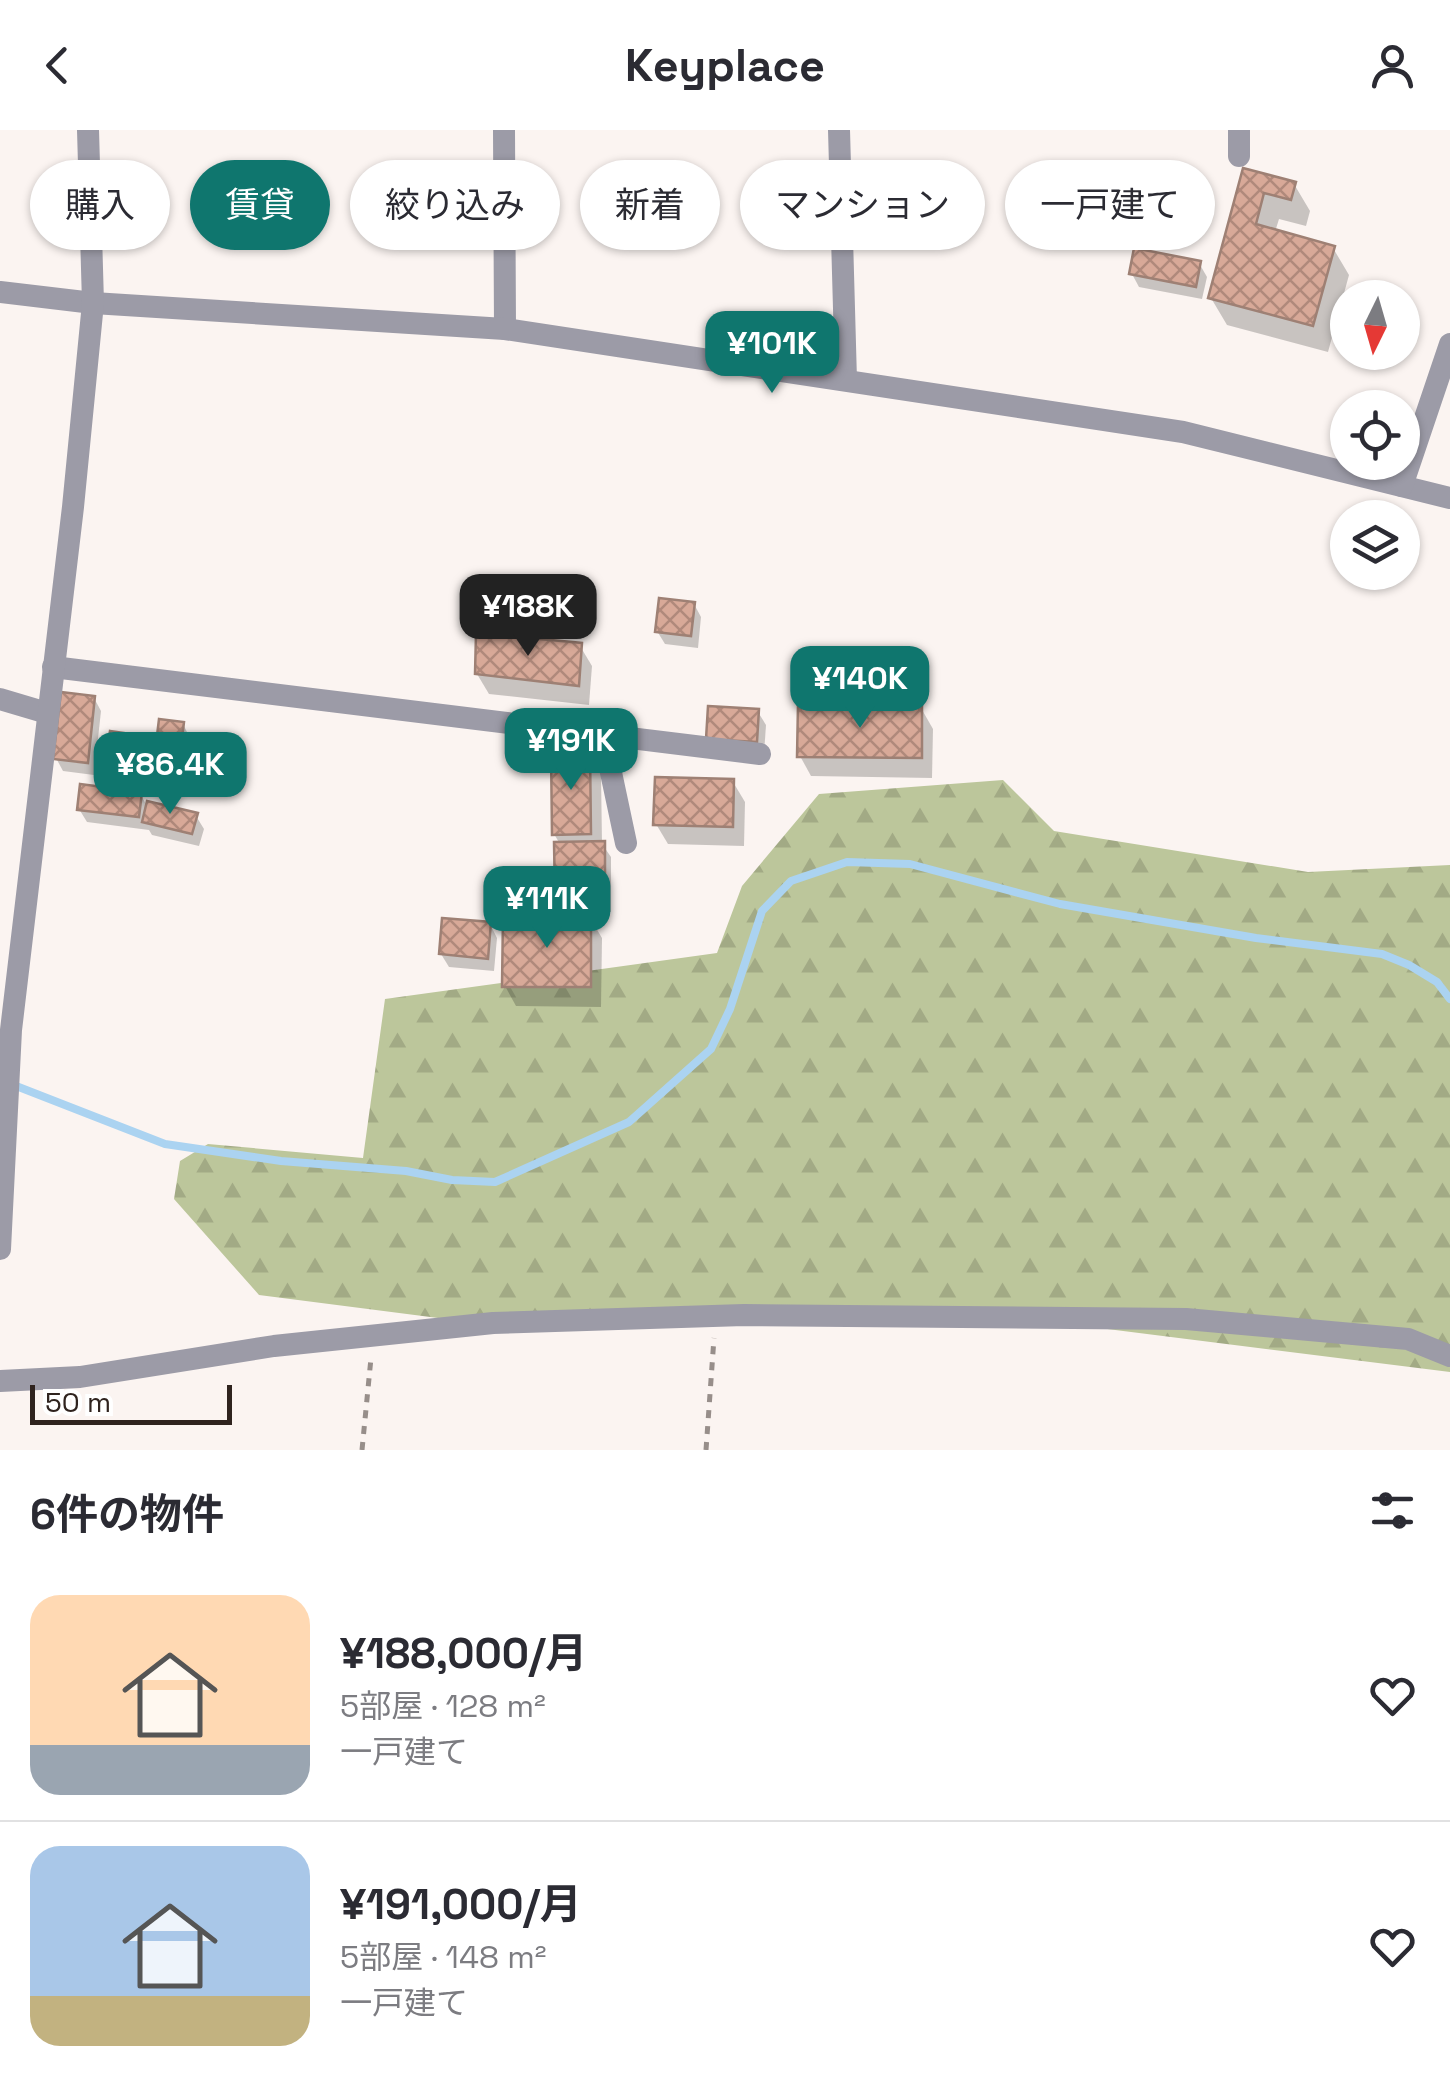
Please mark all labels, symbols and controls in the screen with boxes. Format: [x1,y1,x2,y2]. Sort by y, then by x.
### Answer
text: Keyplace [625,37,825,94]
icon: back [30,38,85,93]
icon: person [1365,38,1420,93]
chip: 購入 [30,160,170,250]
chip: 賃貸 [190,160,330,250]
chip: 絞り込み [350,160,560,250]
chip: 新着 [580,160,720,250]
chip: マンション [740,160,985,250]
chip: 一戸建て [1005,160,1215,250]
north arrow [1330,280,1420,370]
map controls [1330,280,1420,590]
pin: ¥101K [702,311,842,396]
text: ¥101K [727,323,817,363]
button: locate [1330,390,1420,480]
button: layers [1330,500,1420,590]
pin: ¥188K [458,574,598,659]
text: ¥188K [482,586,574,626]
pin: ¥140K [790,646,930,731]
text: ¥140K [812,658,908,698]
pin: ¥191K [501,708,641,793]
text: ¥191K [527,720,615,760]
pin: ¥86.4K [89,732,251,817]
text: ¥86.4K [116,744,224,784]
pin: ¥111K [477,866,617,951]
text: ¥111K [505,878,589,918]
scale bar [30,1380,232,1424]
text: 50 m [45,1384,111,1420]
icon: filters [1365,1483,1420,1538]
text: 6件の物件 [30,1488,224,1541]
text: ¥188,000/月 [340,1627,587,1680]
icon: home [110,1635,230,1755]
icon: heart [1365,1668,1420,1723]
text: 5部屋 · 128 m² [340,1686,546,1726]
text: 一戸建て [340,1732,468,1772]
text: ¥191,000/月 [340,1878,582,1931]
icon: home [110,1886,230,2006]
icon: heart [1365,1919,1420,1974]
text: 5部屋 · 148 m² [340,1937,546,1977]
text: 一戸建て [340,1983,468,2023]

